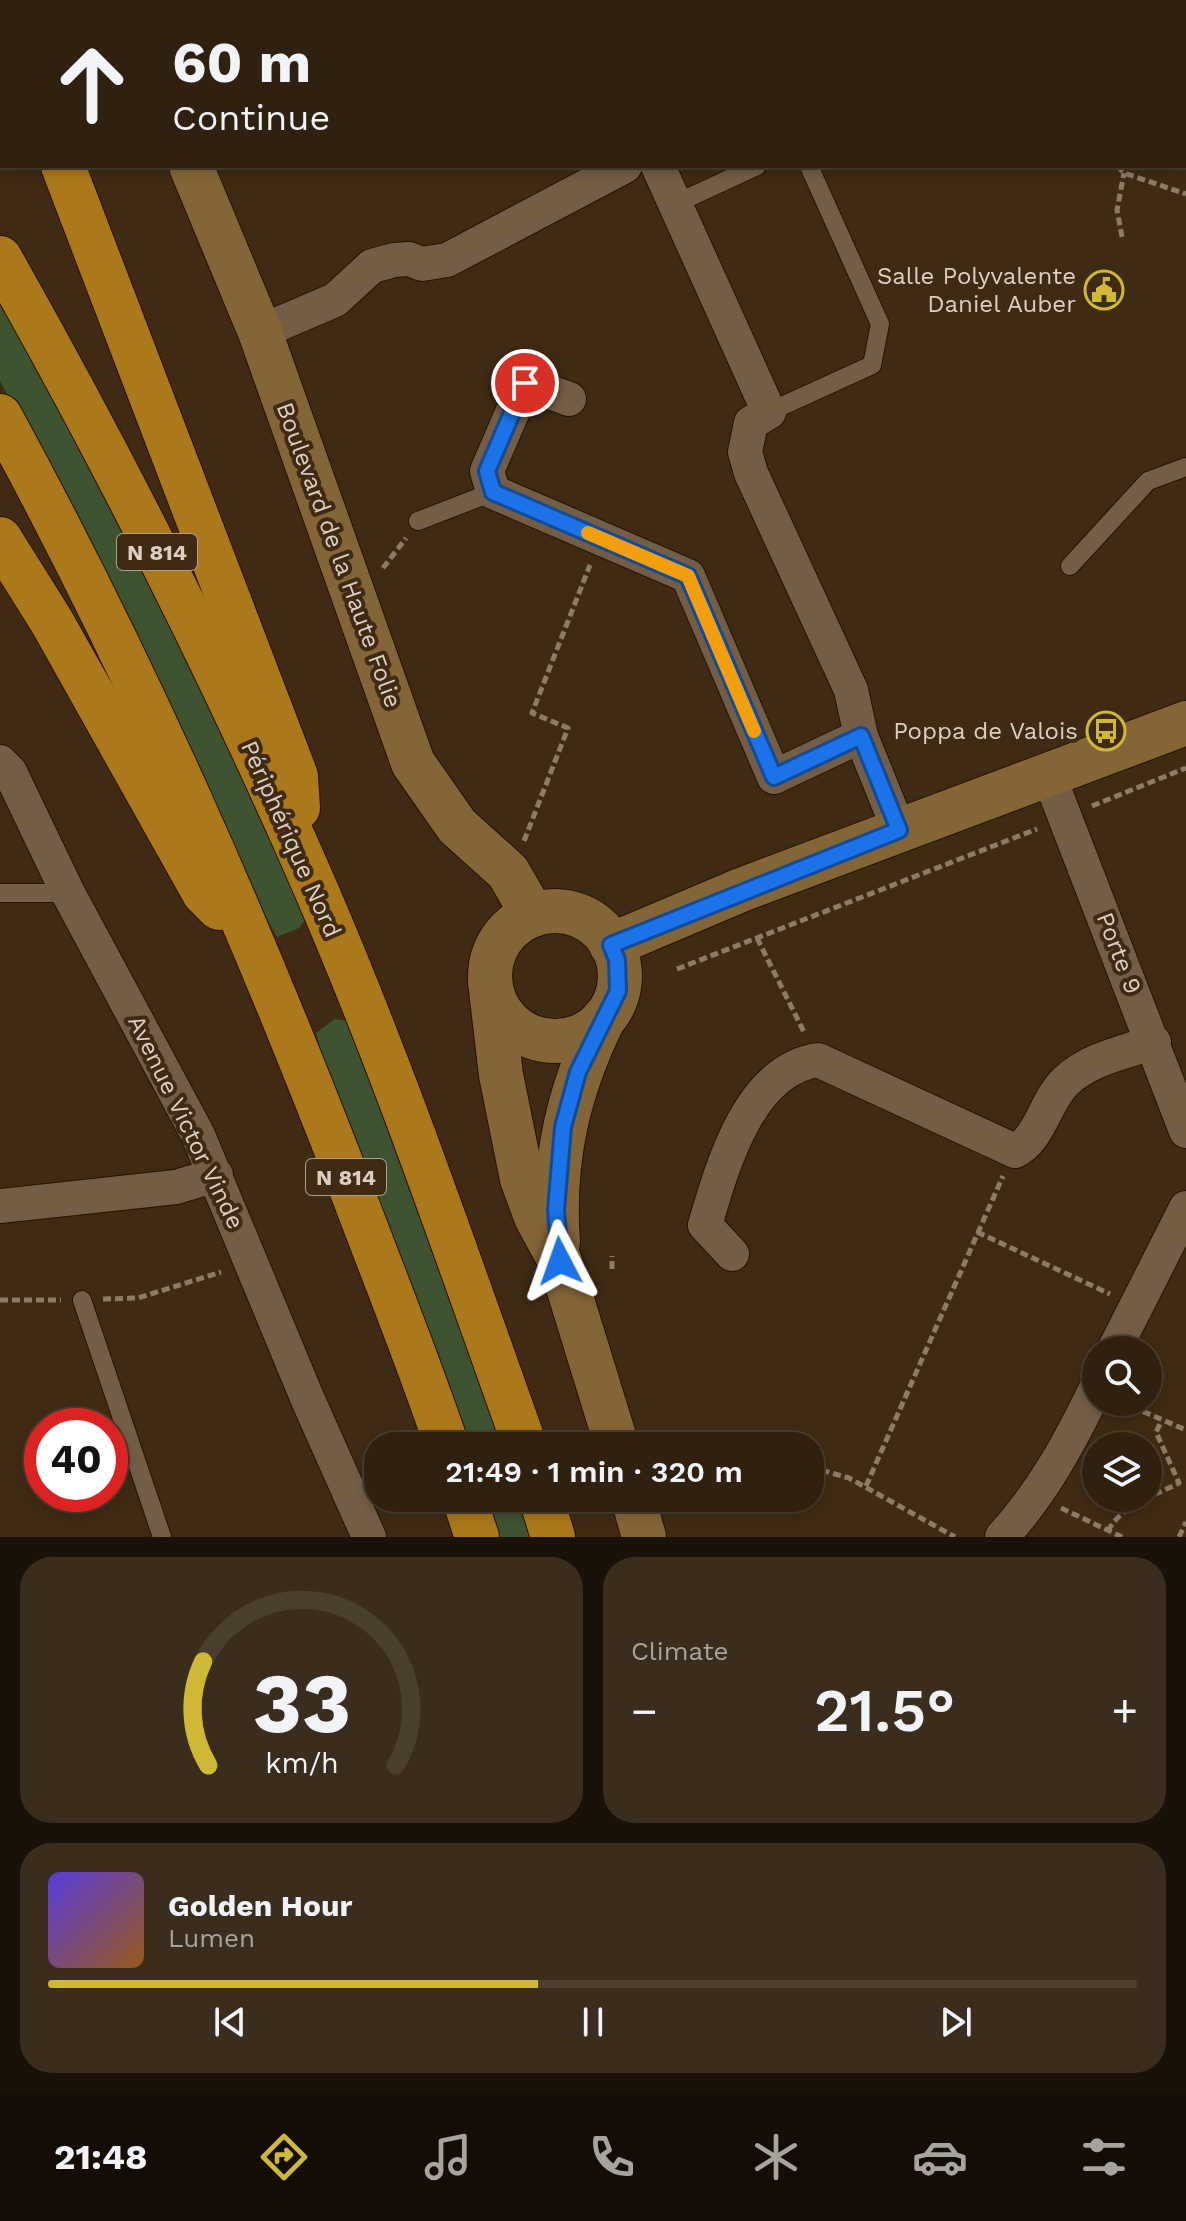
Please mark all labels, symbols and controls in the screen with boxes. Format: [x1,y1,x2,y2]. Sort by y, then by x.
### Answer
text: 60 m [172,30,311,96]
icon: ahead [40,32,144,136]
text: Continue [172,97,330,139]
place label: Salle Polyvalente Daniel Auber [877,262,1076,318]
public building icon: Salle Polyvalente Daniel Auber [1083,269,1125,311]
pin [491,349,559,417]
icon: arrive [503,361,547,405]
street label: Boulevard de la Haute Folie [271,398,407,712]
road number: N 814 [117,534,197,570]
bus stop icon: Poppa de Valois [1085,710,1127,752]
place label: Poppa de Valois [893,717,1078,745]
street label: Périphérique Nord [235,736,347,942]
street label: Porte 9 [1091,908,1147,998]
street label: Avenue Victor Vinde [122,1011,250,1233]
road number: N 814 [306,1159,386,1195]
position arrow [518,1219,602,1303]
map controls [1082,1336,1162,1512]
button: search [1082,1336,1162,1416]
speed limit sign: 40 [24,1408,128,1512]
button: layers [1082,1432,1162,1512]
text: 21:49 · 1 min · 320 m [445,1454,743,1489]
text: Climate [631,1636,729,1666]
text: 33 [252,1655,351,1752]
text: 21.5° [814,1675,955,1746]
text: − [631,1685,658,1737]
text: + [1111,1685,1138,1737]
text: km/h [265,1746,338,1780]
text: Golden Hour [168,1888,352,1923]
text: Lumen [168,1923,255,1953]
icon: previous [208,2000,252,2044]
icon: pause [571,2000,615,2044]
icon: next [934,2000,978,2044]
icon: directions [256,2129,312,2185]
icon: music [420,2129,476,2185]
icon: phone [584,2129,640,2185]
icon: climate [748,2129,804,2185]
icon: car [912,2129,968,2185]
icon: filters [1076,2129,1132,2185]
text: 21:48 [54,2136,148,2178]

